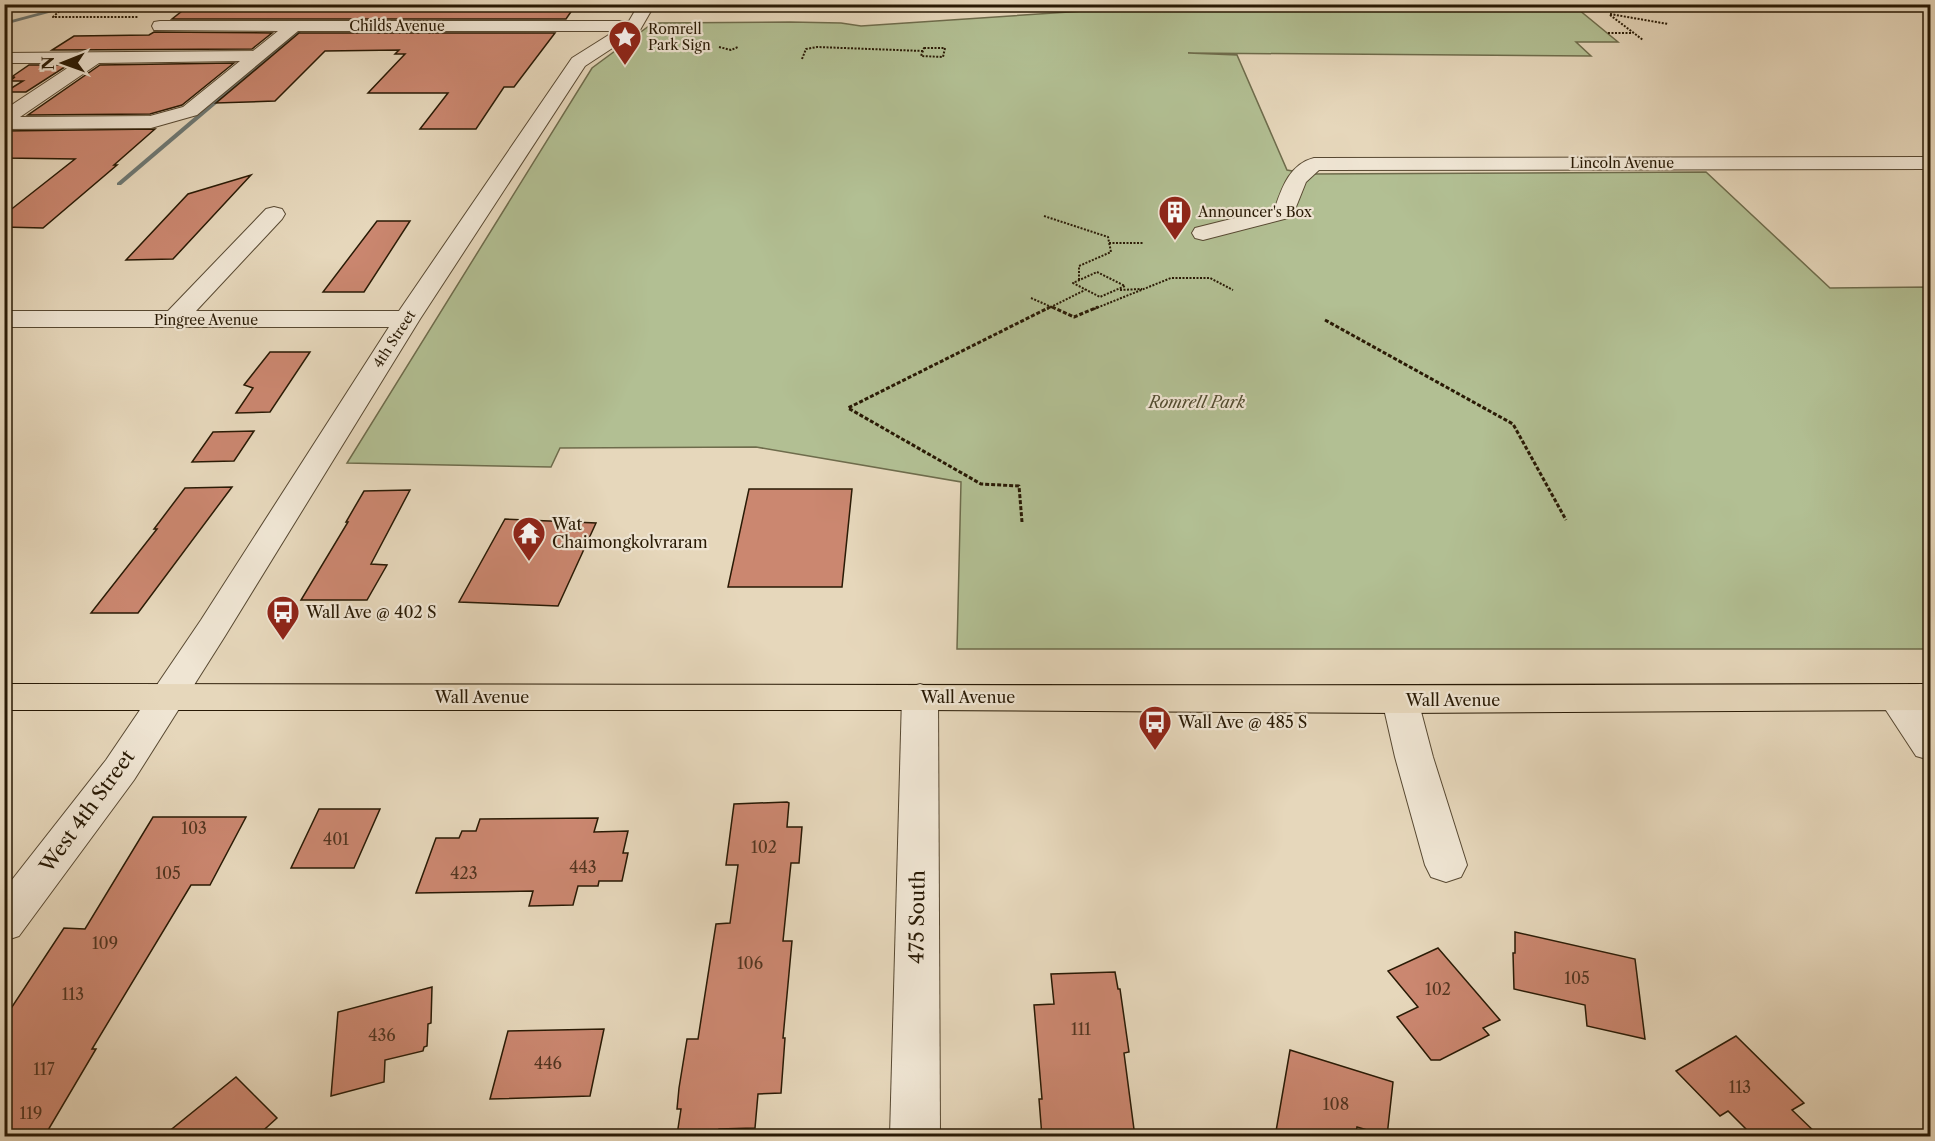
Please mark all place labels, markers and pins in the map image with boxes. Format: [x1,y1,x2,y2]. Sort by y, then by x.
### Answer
place icon: Romrell Park Sign [607,19,643,66]
place label: Romrell Park Sign [648,20,711,54]
building icon: Announcer's Box [1157,194,1193,241]
place label: Announcer's Box [1197,203,1313,221]
place label: Wat Chaimongkolvraram [551,514,708,552]
temple icon: Wat Chaimongkolvraram [511,515,547,562]
bus stop icon: Wall Ave @ 402 S [265,594,301,641]
place label: Wall Ave @ 402 S [305,602,437,622]
bus stop icon: Wall Ave @ 485 S [1137,704,1173,751]
place label: Wall Ave @ 485 S [1177,712,1307,732]

